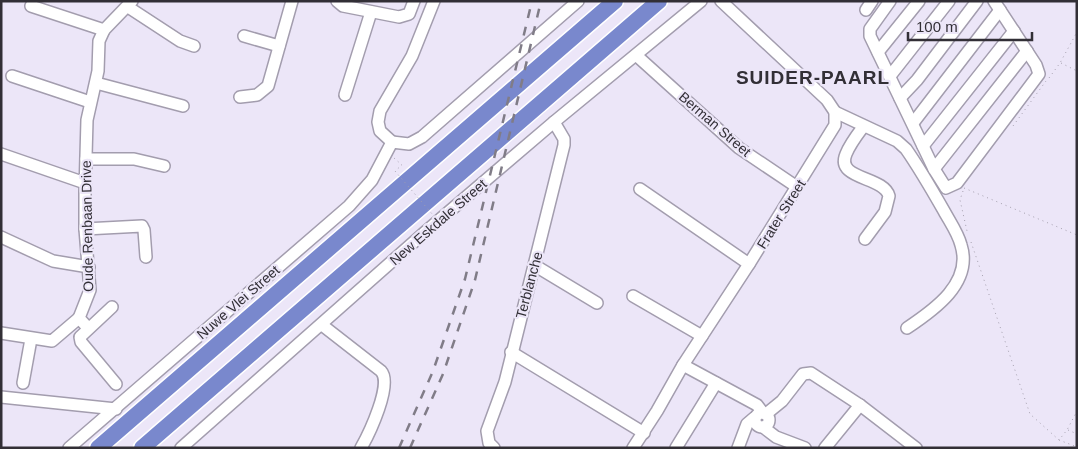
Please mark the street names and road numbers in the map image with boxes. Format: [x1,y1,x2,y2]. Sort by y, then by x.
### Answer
street label: Berman Street [676,88,754,160]
street label: Oude Renbaan Drive [78,160,96,292]
street label: New Eskdale Street [386,176,490,268]
street label: Frater Street [753,176,809,252]
street label: Terblanche [512,250,546,320]
street label: Nuwe Vlei Street [193,262,283,342]

